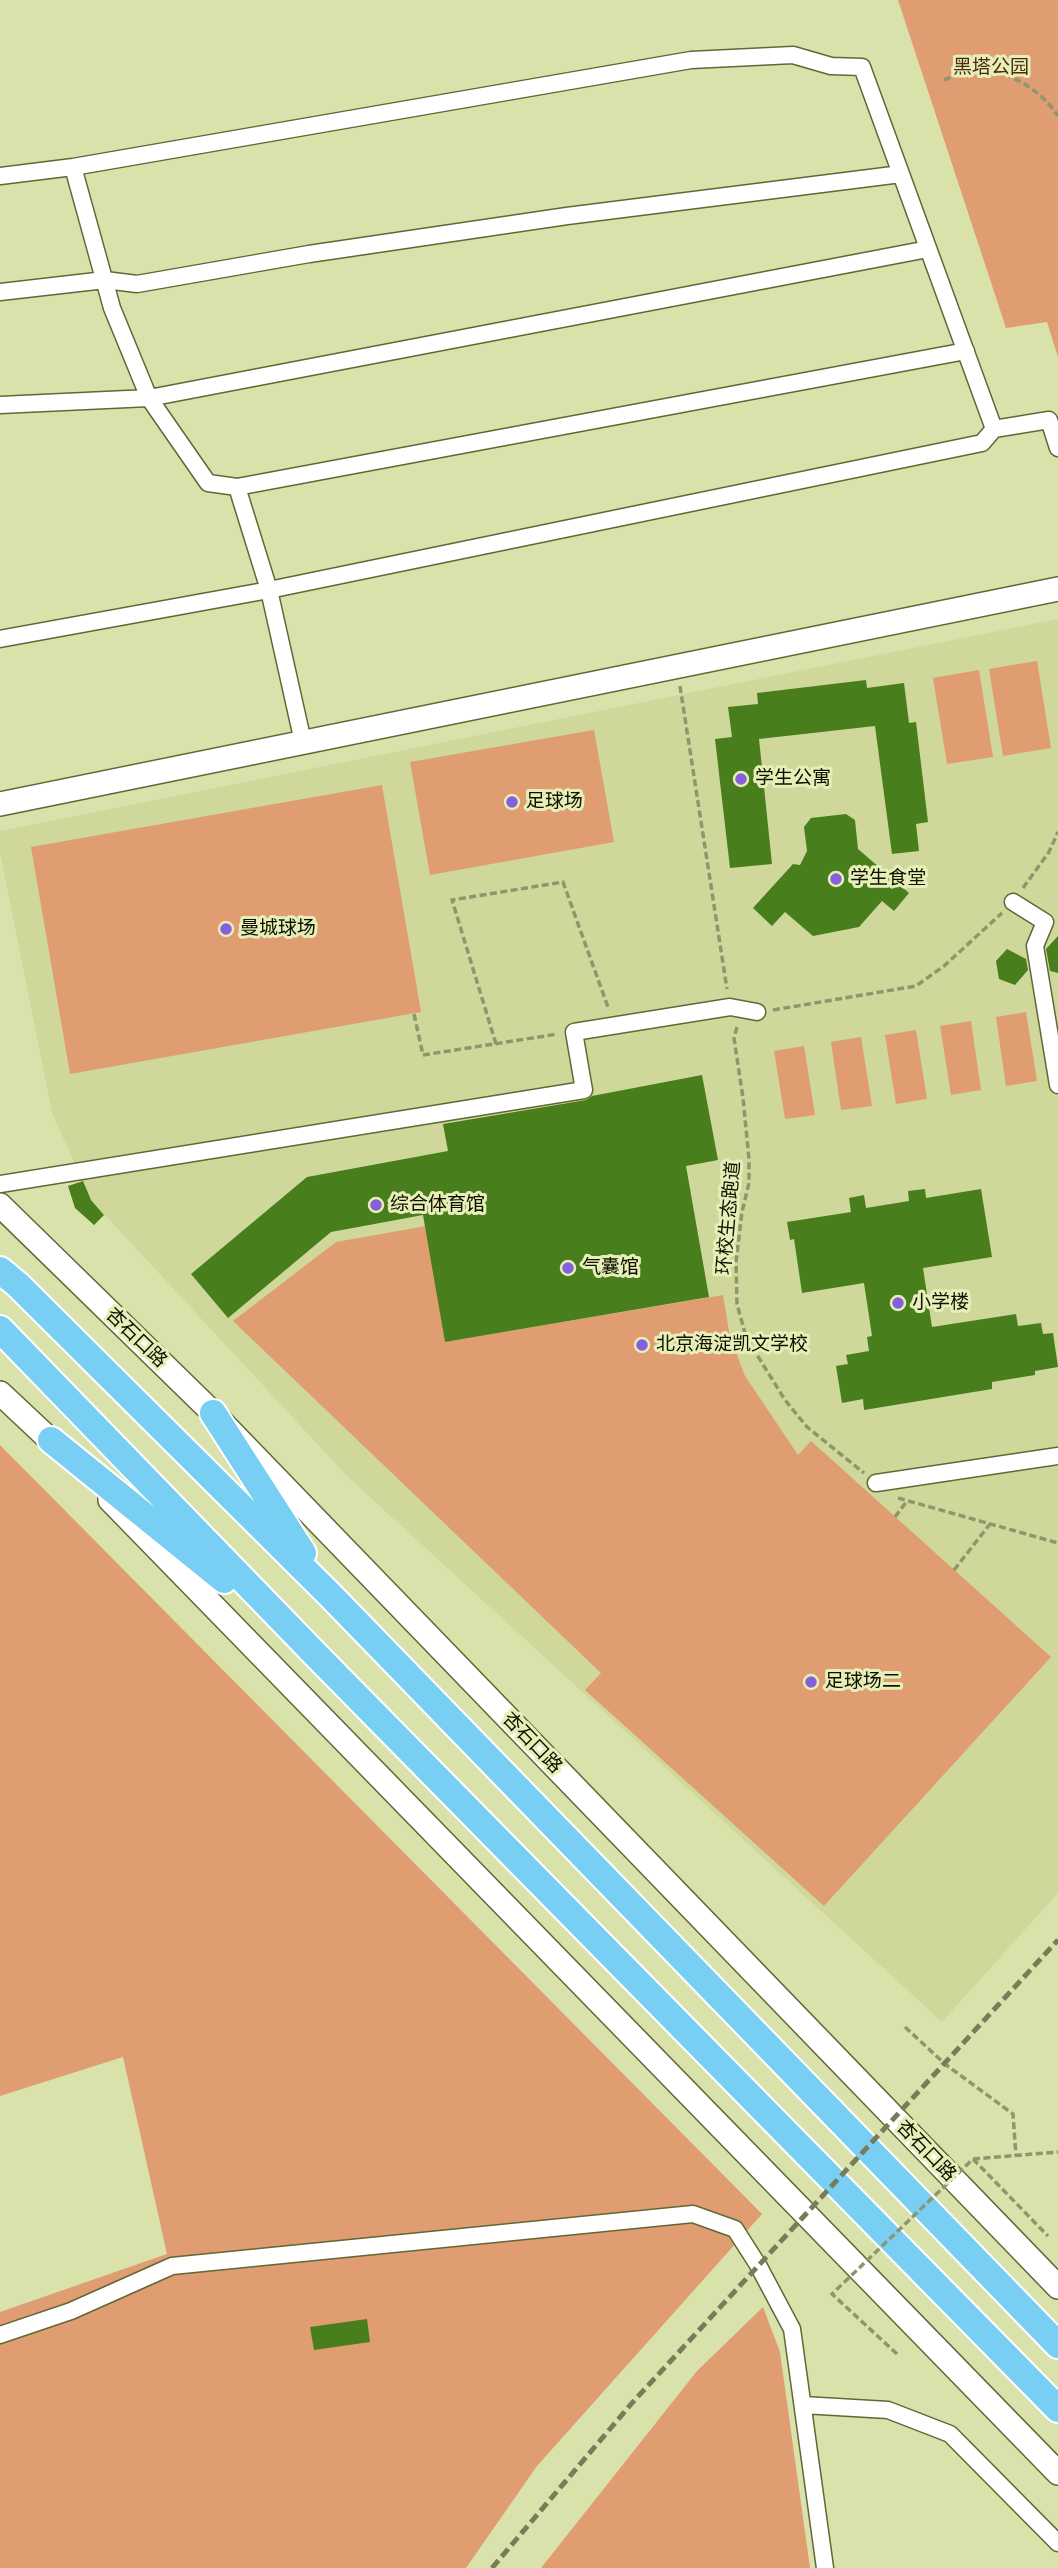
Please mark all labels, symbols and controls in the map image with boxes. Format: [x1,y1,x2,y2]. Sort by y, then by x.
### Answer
park label: 黑塔公园 [953,57,1029,79]
place label: 学生公寓 [755,768,831,790]
marker: 学生公寓 [733,771,749,787]
place label: 足球场 [526,791,583,813]
marker: 足球场 [504,794,520,810]
place label: 学生食堂 [850,868,926,890]
marker: 学生食堂 [828,871,844,887]
place label: 曼城球场 [240,918,316,940]
marker: 曼城球场 [218,921,234,937]
street label: 环校生态跑道 [713,1160,745,1276]
place label: 综合体育馆 [390,1194,485,1216]
marker: 综合体育馆 [368,1197,384,1213]
place label: 气囊馆 [582,1257,639,1279]
marker: 气囊馆 [560,1260,576,1276]
place label: 小学楼 [912,1292,969,1314]
marker: 小学楼 [890,1295,906,1311]
street label: 杏石口路 [101,1303,171,1373]
place label: 北京海淀凯文学校 [656,1334,808,1356]
marker: 北京海淀凯文学校 [634,1337,650,1353]
place label: 足球场二 [825,1671,901,1693]
marker: 足球场二 [803,1674,819,1690]
street label: 杏石口路 [497,1708,567,1778]
street label: 杏石口路 [891,2116,961,2186]

